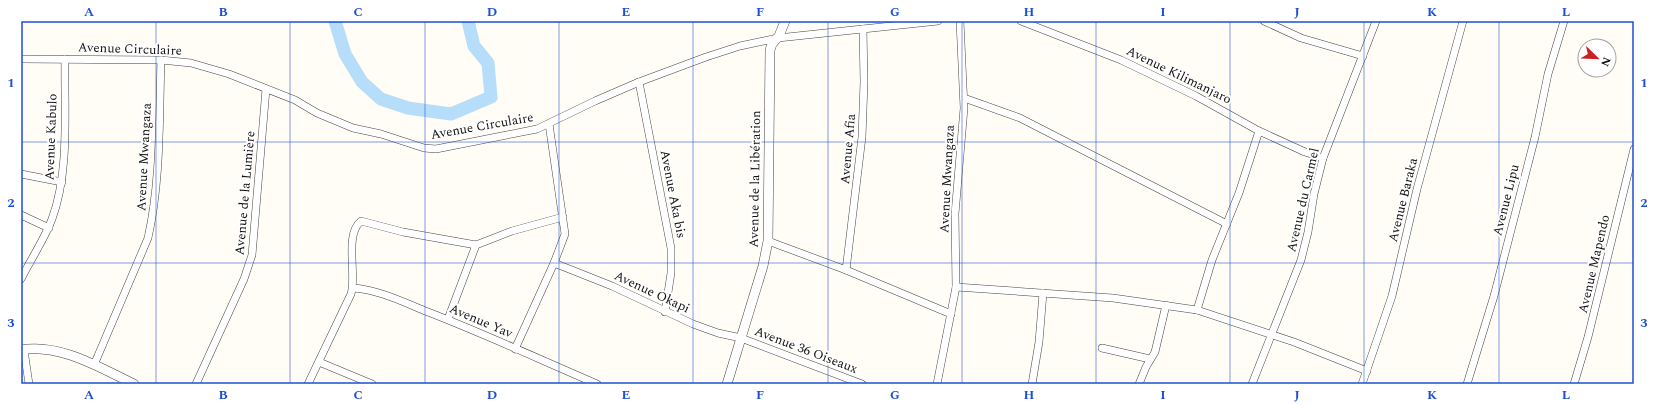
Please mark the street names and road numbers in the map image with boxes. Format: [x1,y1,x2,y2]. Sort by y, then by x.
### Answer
street label: Avenue Circulaire [78,37,182,61]
street label: Avenue Kilimanjaro [1123,41,1235,109]
street label: Avenue Kabulo [39,93,63,181]
street label: Avenue Mwangaza [131,102,157,212]
street label: Avenue Circulaire [429,107,535,145]
street label: Avenue de la Libération [744,110,766,248]
street label: Avenue Afia [835,112,861,185]
street label: Avenue Mwangaza [934,124,960,234]
street label: Avenue de la Lumière [230,130,260,256]
street label: Avenue du Carmel [1281,146,1325,254]
street label: Avenue Aka bis [655,148,691,240]
street label: Avenue Baraka [1383,155,1423,244]
street label: Avenue Lipu [1487,162,1525,238]
street label: Avenue Mapendo [1573,213,1615,315]
street label: Avenue Okapi [611,266,693,318]
street label: Avenue Yav [446,299,517,344]
street label: Avenue 36 Oiseaux [752,321,861,379]

